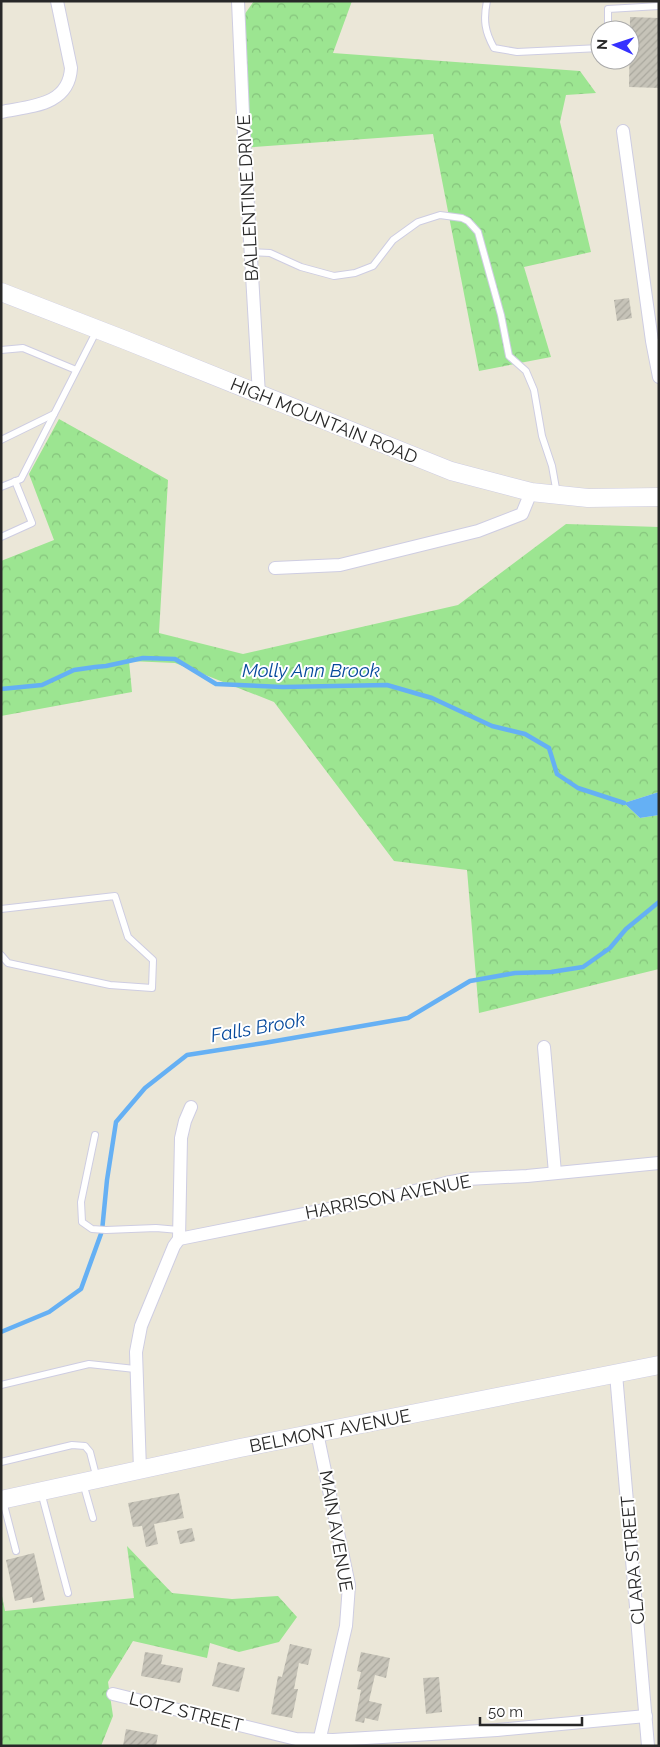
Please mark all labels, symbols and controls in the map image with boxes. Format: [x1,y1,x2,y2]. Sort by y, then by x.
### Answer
north arrow [590,20,640,70]
text: N [594,39,610,50]
street label: BALLENTINE DRIVE [233,114,262,282]
street label: HIGH MOUNTAIN ROAD [228,373,421,468]
water label: Molly Ann Brook [242,659,380,681]
water label: Falls Brook [209,1008,307,1046]
street label: HARRISON AVENUE [303,1170,473,1223]
street label: BELMONT AVENUE [247,1405,412,1456]
street label: MAIN AVENUE [315,1468,358,1593]
street label: CLARA STREET [616,1495,649,1625]
street label: LOTZ STREET [127,1687,245,1736]
scale bar [480,1694,582,1726]
text: 50 m [488,1703,523,1721]

